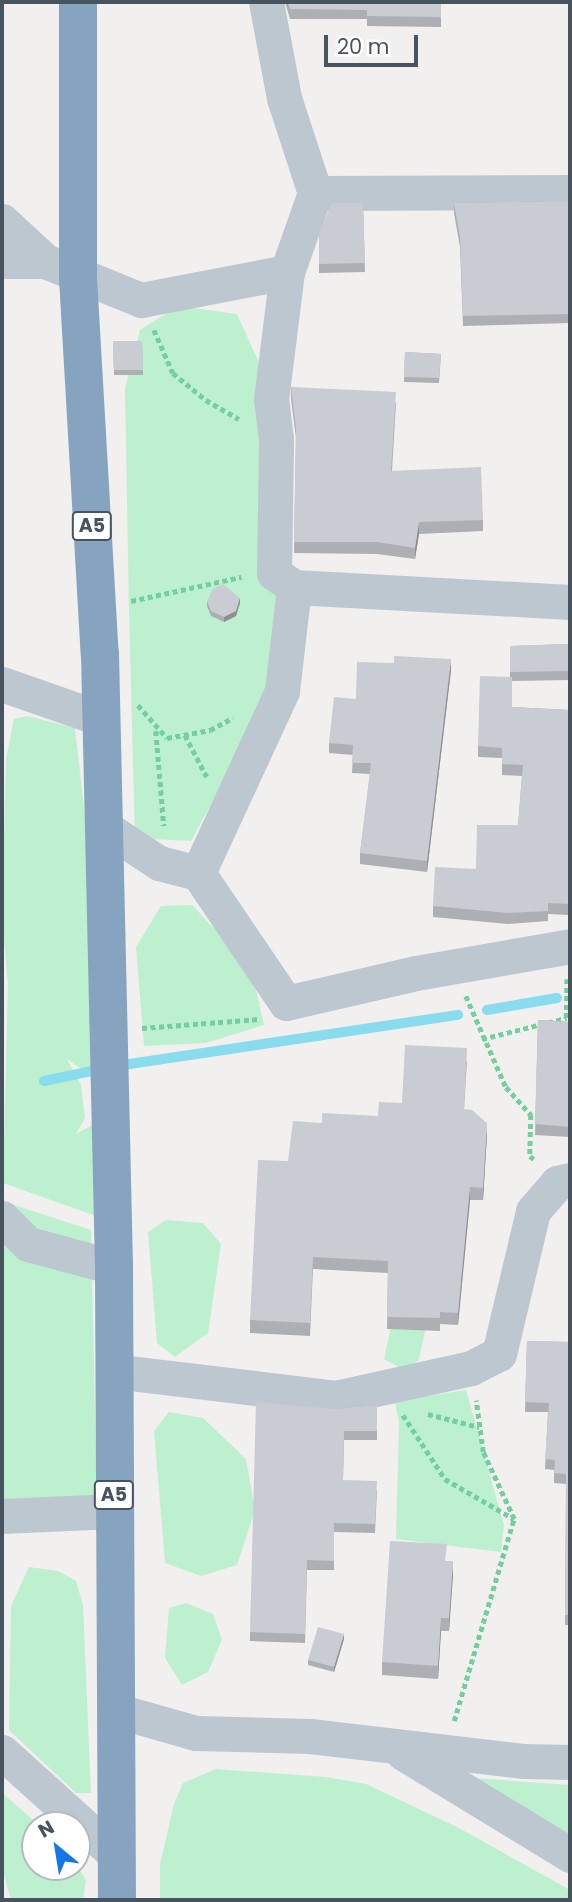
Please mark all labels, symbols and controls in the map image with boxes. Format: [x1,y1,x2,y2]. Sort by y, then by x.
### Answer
scale bar [327,21,421,65]
text: 20 m [337,32,390,61]
road number: A5 [71,510,113,541]
road number: A5 [93,1480,135,1511]
north arrow [21,1811,91,1881]
text: N [33,1814,59,1844]

